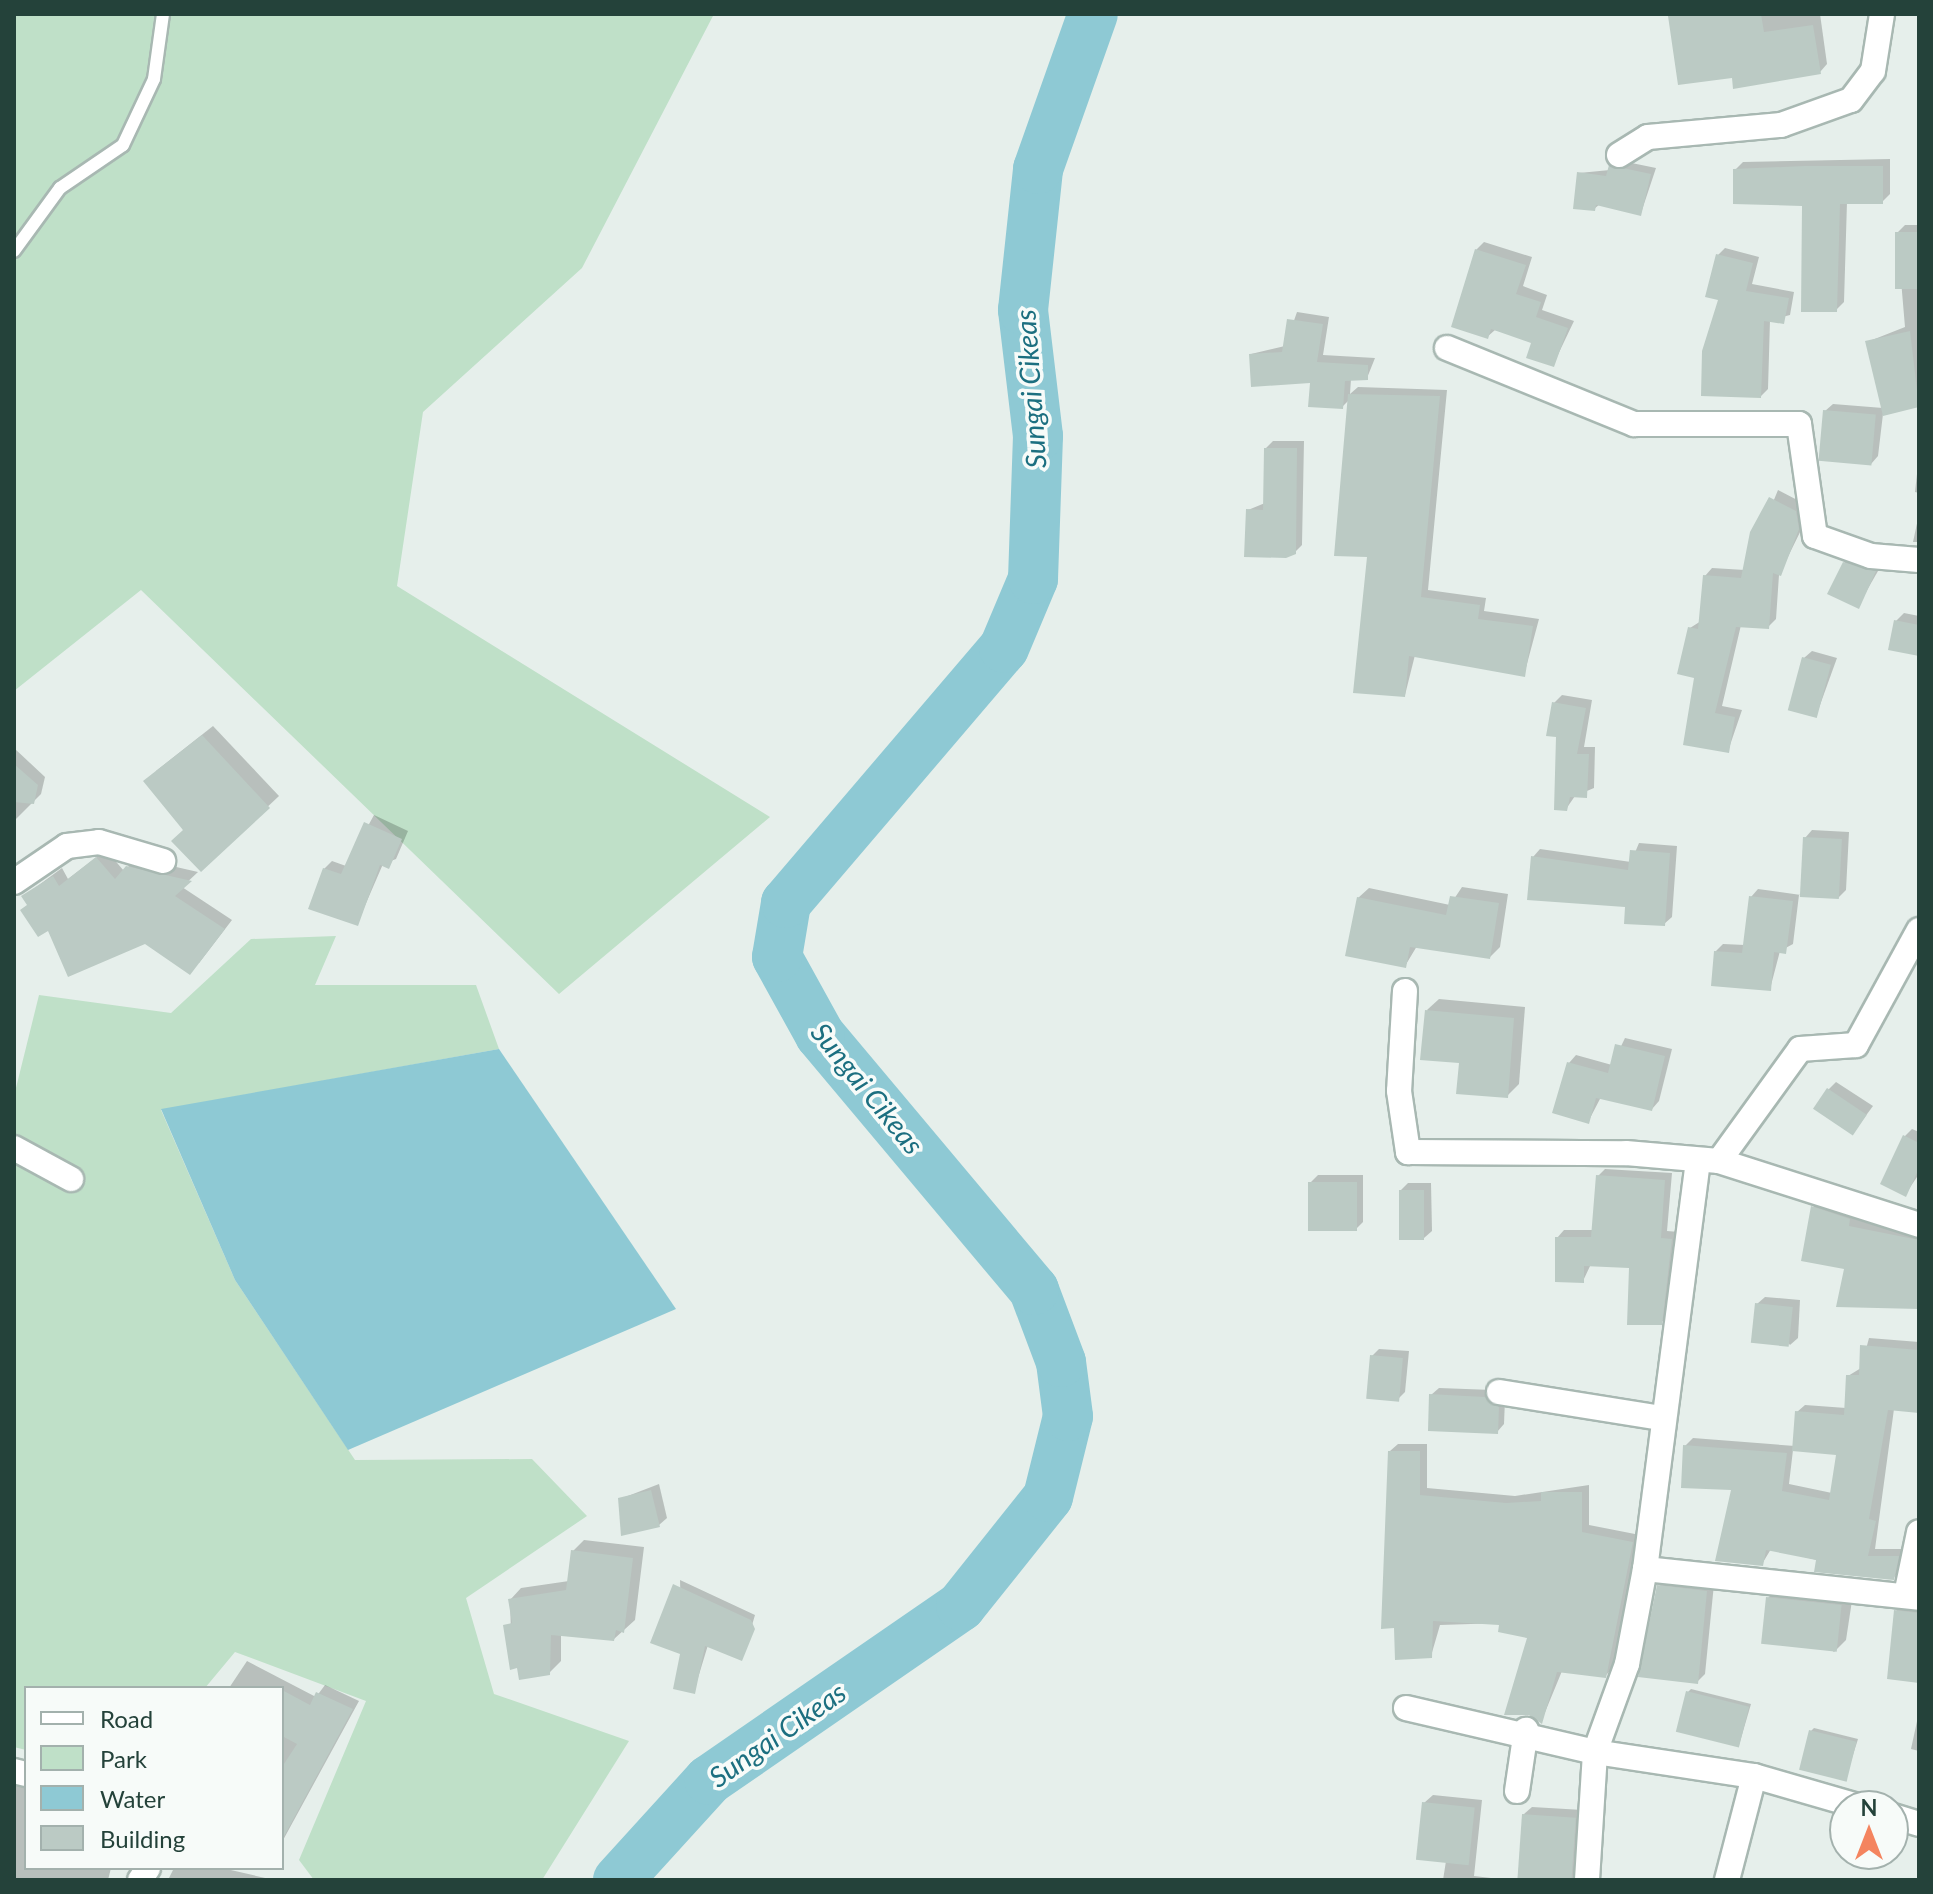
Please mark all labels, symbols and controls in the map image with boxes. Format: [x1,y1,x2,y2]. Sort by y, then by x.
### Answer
water label: Sungai Cikeas [1008,308,1052,470]
water label: Sungai Cikeas [805,1015,931,1161]
water label: Sungai Cikeas [702,1675,852,1793]
legend [24,1686,284,1870]
text: Road [100,1704,153,1733]
text: Park [100,1744,147,1773]
text: Water [100,1784,165,1813]
north arrow [1829,1790,1909,1870]
text: N [1861,1794,1877,1821]
text: Building [100,1824,185,1853]

